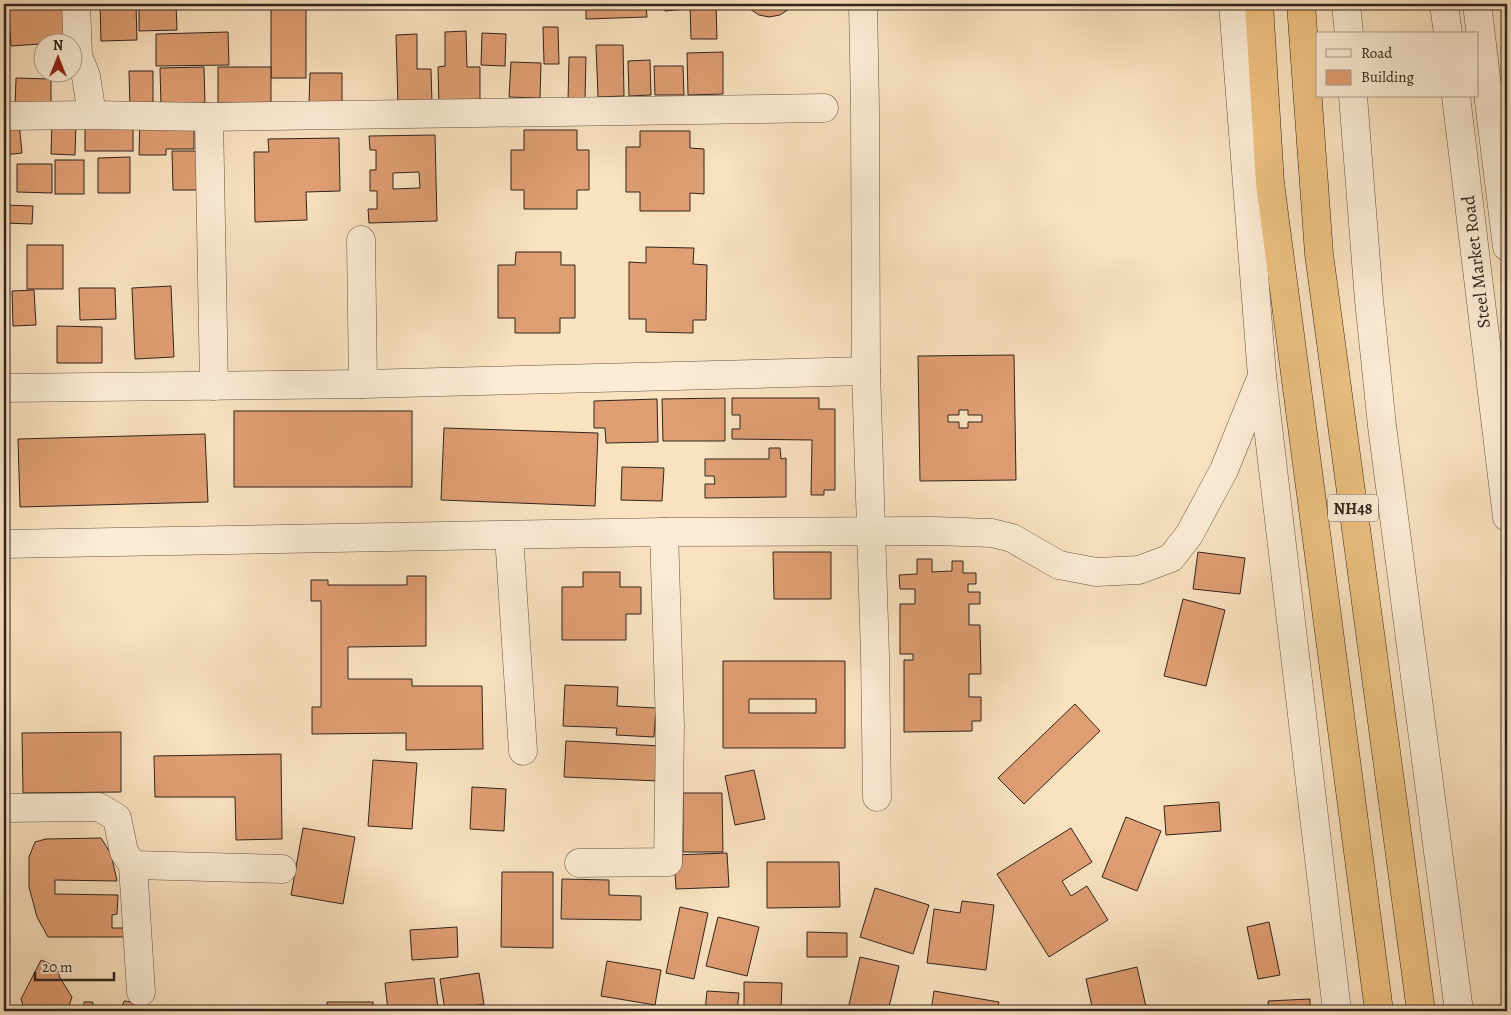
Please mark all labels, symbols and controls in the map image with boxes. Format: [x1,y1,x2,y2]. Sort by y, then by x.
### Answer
north arrow [32,32,82,82]
legend [1316,32,1478,98]
text: N [53,36,63,55]
text: Road [1361,43,1393,63]
text: Building [1361,67,1414,87]
street label: Steel Market Road [1456,194,1496,330]
road number: NH48 [1328,494,1378,522]
scale bar [35,950,114,982]
text: 20 m [42,957,73,977]

